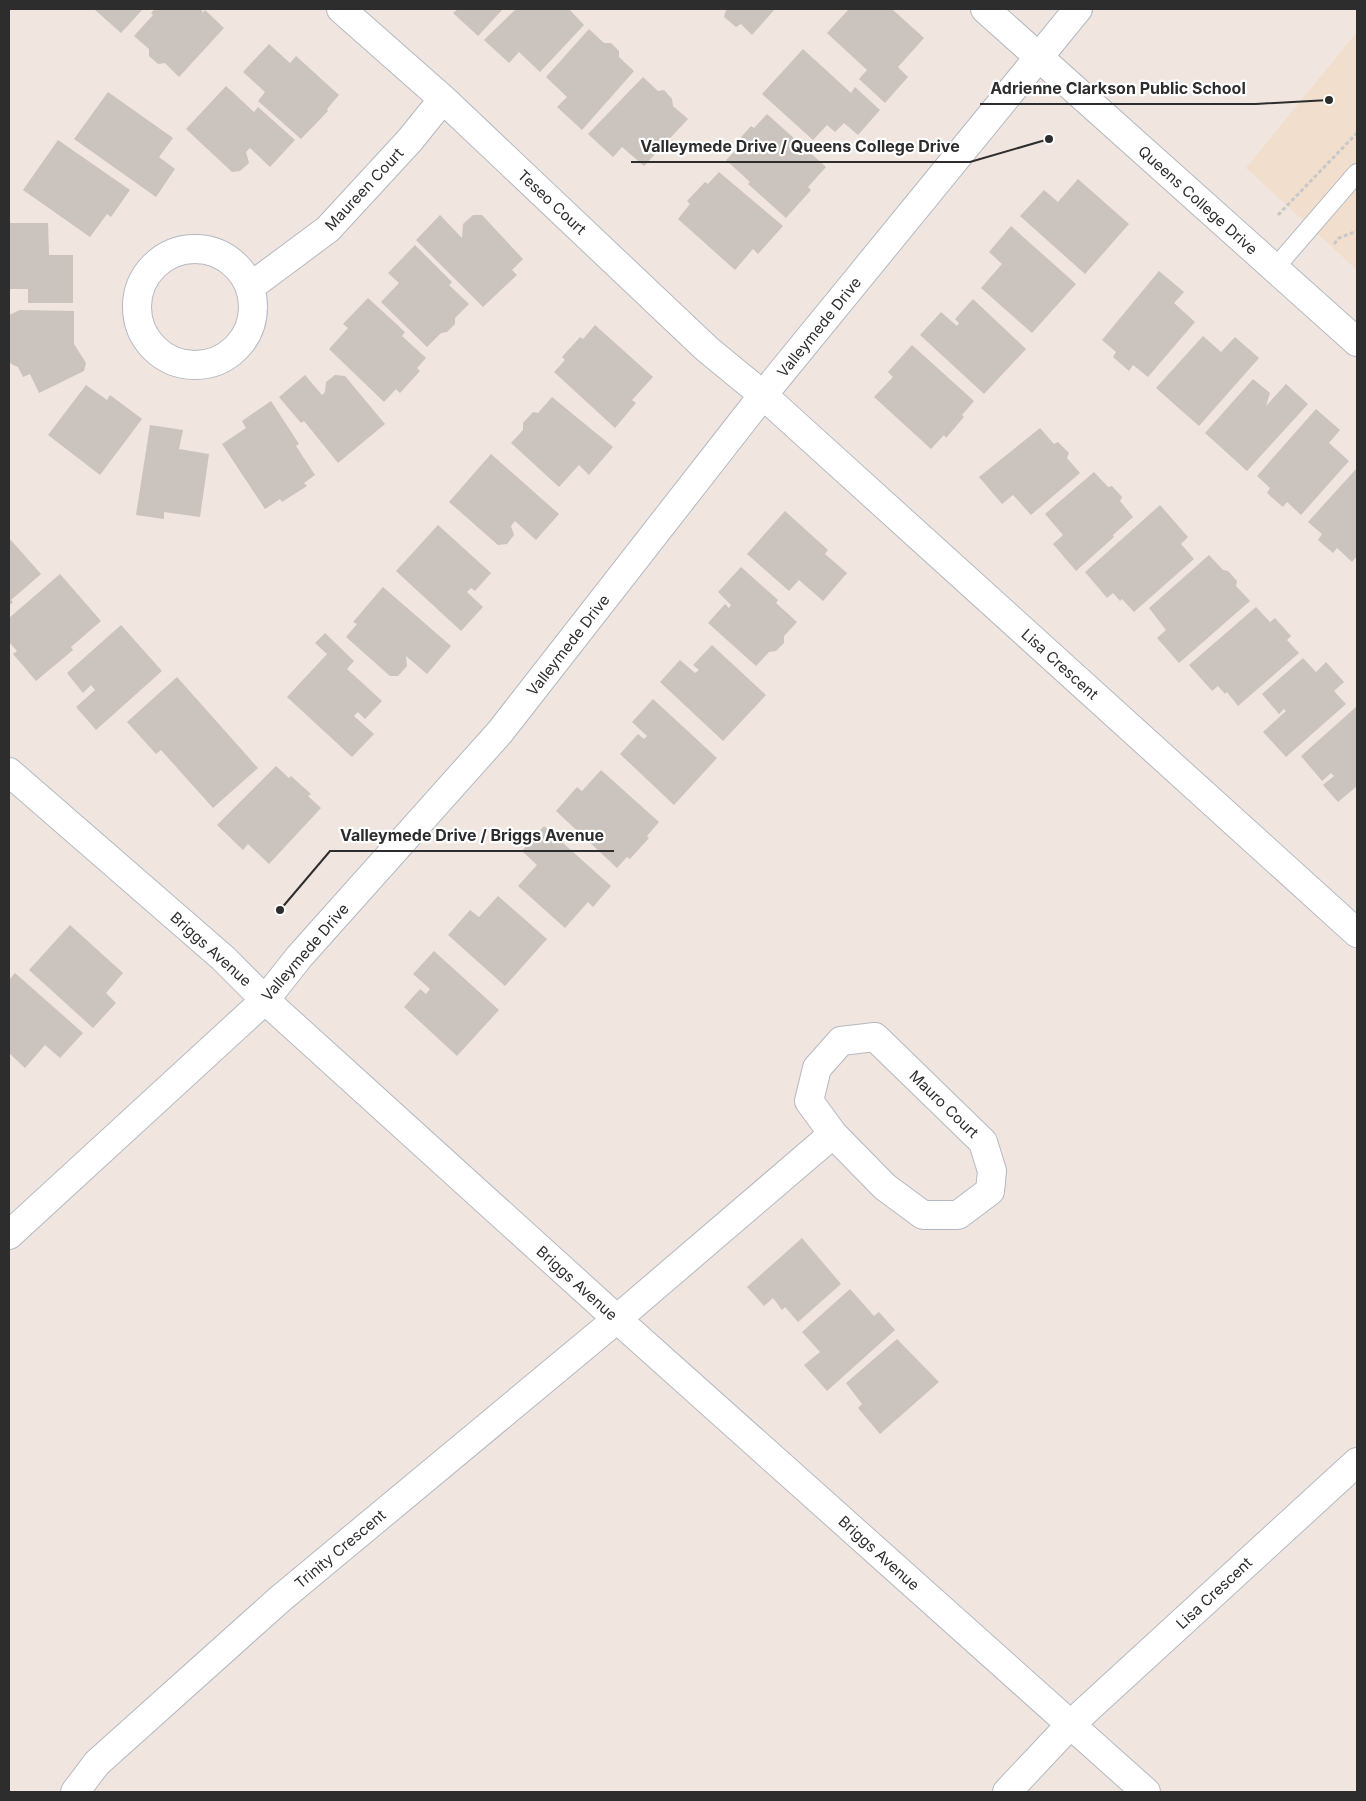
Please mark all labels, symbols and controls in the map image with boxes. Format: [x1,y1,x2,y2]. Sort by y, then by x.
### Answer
callout: Adrienne Clarkson Public School [980,73,1256,104]
text: Adrienne Clarkson Public School [990,78,1246,98]
callout: Valleymede Drive / Queens College Drive [631,131,970,162]
text: Valleymede Drive / Queens College Drive [640,136,960,156]
street label: Queens College Drive [1134,141,1262,259]
street label: Maureen Court [321,144,407,234]
street label: Teseo Court [514,165,590,239]
street label: Valleymede Drive [773,273,865,381]
street label: Valleymede Drive [523,591,613,699]
street label: Lisa Crescent [1018,625,1102,703]
callout: Valleymede Drive / Briggs Avenue [330,820,614,851]
text: Valleymede Drive / Briggs Avenue [340,825,604,845]
street label: Valleymede Drive [257,899,353,1005]
street label: Briggs Avenue [167,908,255,990]
street label: Mauro Court [905,1066,983,1142]
street label: Briggs Avenue [533,1242,621,1324]
street label: Trinity Crescent [291,1505,389,1593]
street label: Briggs Avenue [835,1512,923,1594]
street label: Lisa Crescent [1172,1553,1256,1633]

